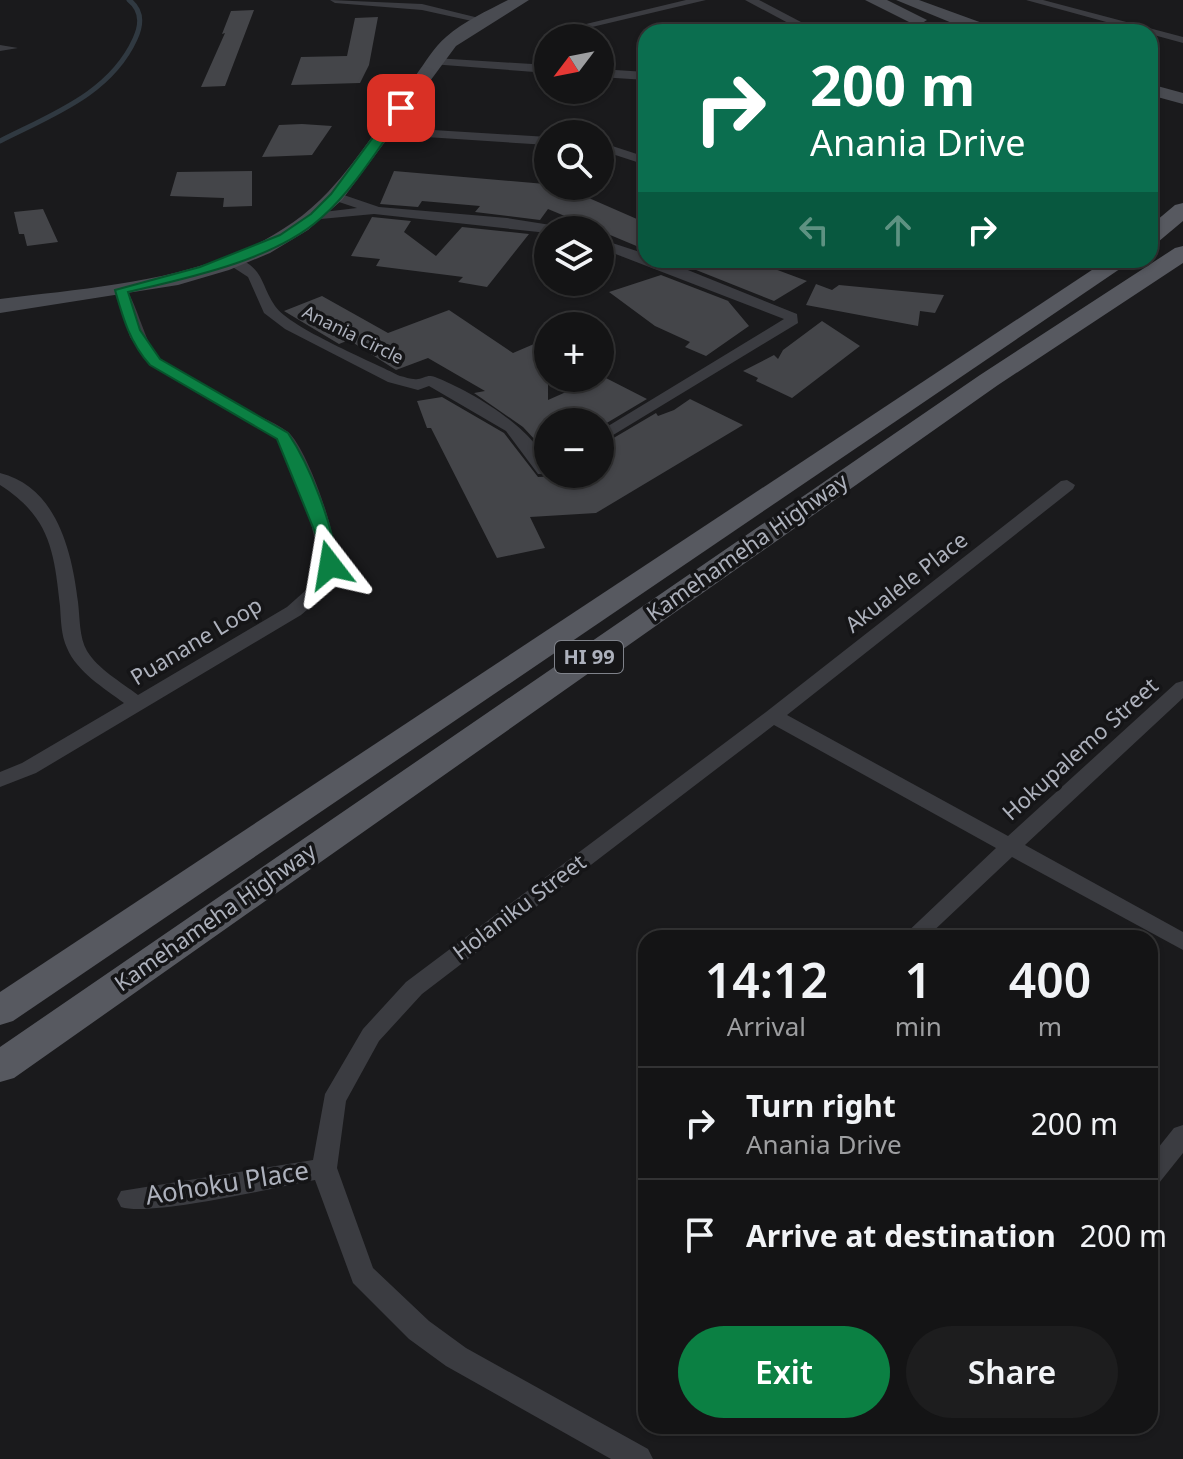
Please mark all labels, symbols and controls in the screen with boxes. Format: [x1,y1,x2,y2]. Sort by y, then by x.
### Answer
north arrow [534,24,614,104]
map controls [534,24,614,488]
text: 200 m [810,46,975,122]
icon: right [678,56,782,160]
pin [367,74,435,142]
icon: arrive [379,86,423,130]
text: Anania Drive [810,118,1026,167]
button: search [534,120,614,200]
icon: left [792,208,836,252]
icon: ahead [876,208,920,252]
icon: right [960,208,1004,252]
button: layers [534,216,614,296]
street label: Anania Circle [299,299,408,369]
button: + [534,312,614,392]
button: − [534,408,614,488]
street label: Kamehameha Highway [640,465,854,627]
position arrow [288,523,372,607]
street label: Akualele Place [838,524,973,639]
street label: Puanane Loop [124,589,267,691]
road number: HI 99 [555,641,623,673]
street label: Hokupalemo Street [995,670,1164,826]
street label: Kamehameha Highway [108,835,322,997]
street label: Holaniku Street [446,846,591,966]
text: 14:12 [705,947,828,1012]
text: 1 [905,947,932,1012]
text: 400 [1009,947,1091,1012]
text: Arrival [727,1008,806,1044]
text: min [895,1008,942,1044]
text: m [1038,1008,1062,1044]
text: Turn right [746,1085,896,1126]
icon: right [678,1101,722,1145]
text: 200 m [1031,1103,1118,1144]
text: Anania Drive [746,1126,902,1162]
street label: Aohoku Place [143,1151,311,1213]
icon: arrive [678,1213,722,1257]
text: Arrive at destination [746,1215,1056,1256]
text: 200 m [1080,1215,1167,1256]
button: Exit [678,1326,890,1418]
button: Share [906,1326,1118,1418]

